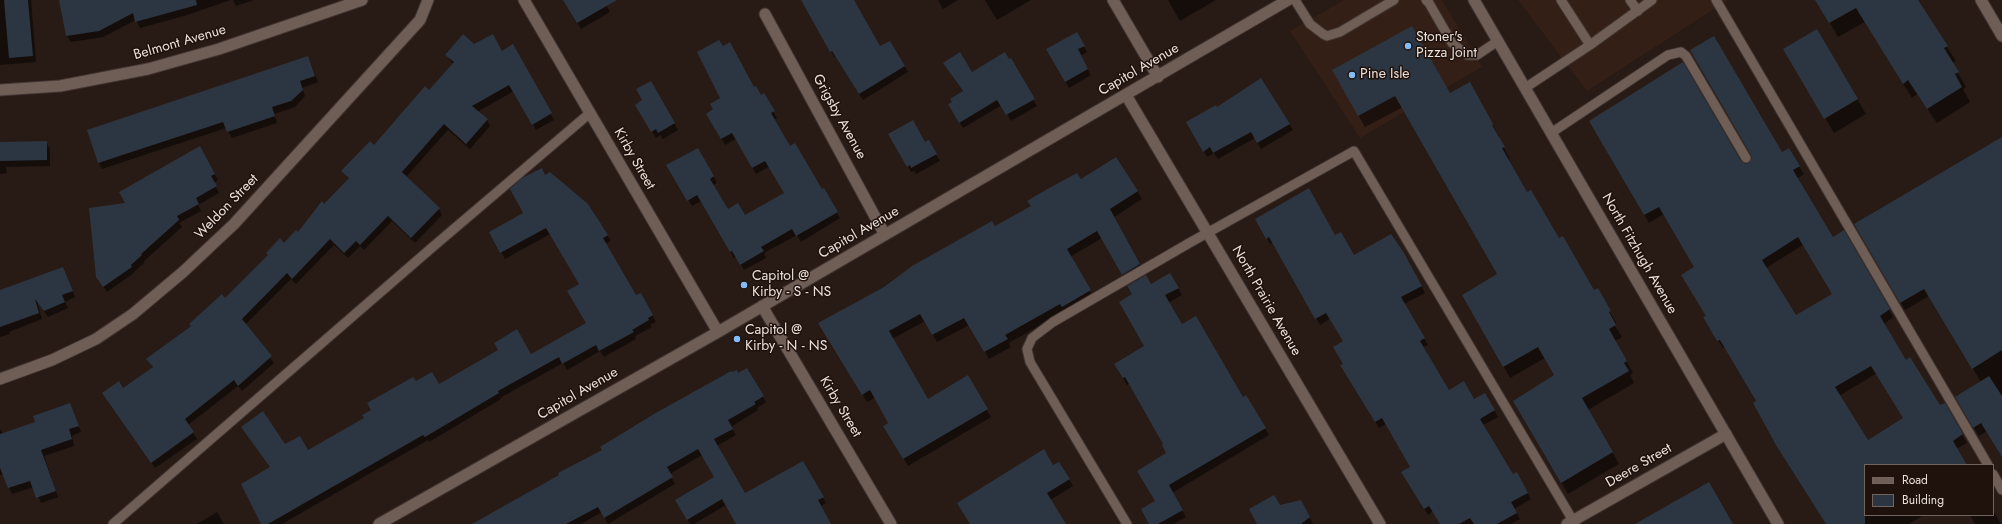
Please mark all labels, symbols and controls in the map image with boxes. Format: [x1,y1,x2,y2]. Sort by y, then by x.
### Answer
street label: Belmont Avenue [132,22,228,64]
place label: Stoner's Pizza Joint [1416,30,1477,62]
street label: Capitol Avenue [1096,40,1182,100]
marker: Stoner's Pizza Joint [1403,41,1413,51]
place label: Pine Isle [1360,67,1410,83]
marker: Pine Isle [1347,70,1357,80]
street label: Grigsby Avenue [809,72,869,162]
street label: Kirby Street [610,125,658,193]
street label: Weldon Street [192,171,262,243]
street label: North Fitzhugh Avenue [1598,191,1680,317]
street label: Capitol Avenue [816,203,902,263]
street label: North Prairie Avenue [1228,243,1304,359]
place label: Capitol @ Kirby - S - NS [752,269,831,302]
marker: Capitol @ Kirby - S - NS [739,280,749,290]
place label: Capitol @ Kirby - N - NS [745,323,827,356]
marker: Capitol @ Kirby - N - NS [732,334,742,344]
street label: Capitol Avenue [535,364,621,424]
street label: Kirby Street [815,374,865,440]
street label: Deere Street [1603,440,1675,492]
legend [1864,464,1994,516]
text: Road [1902,471,1928,489]
text: Building [1902,491,1944,509]

